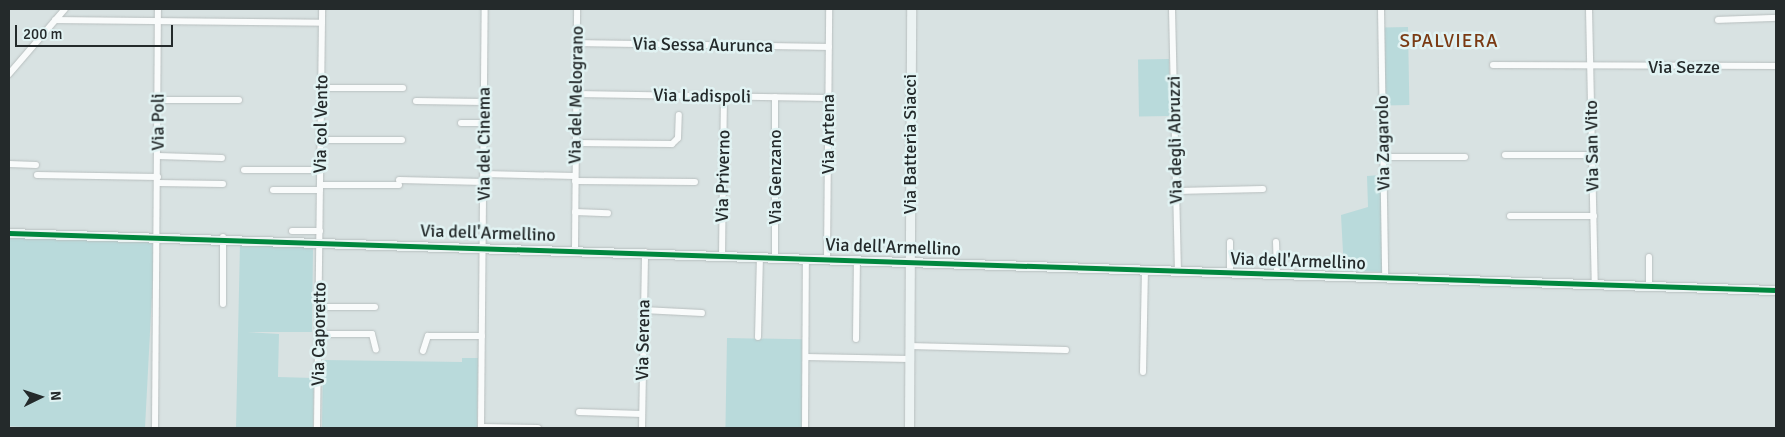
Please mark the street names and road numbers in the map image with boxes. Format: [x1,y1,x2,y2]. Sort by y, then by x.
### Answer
street label: Via del Melograno [564,26,588,164]
street label: Via Sessa Aurunca [632,33,774,57]
street label: Via Sezze [1648,56,1720,78]
street label: Via col Vento [309,74,333,174]
street label: Via Batteria Siacci [899,74,921,214]
street label: Via degli Abruzzi [1163,76,1187,204]
street label: Via Ladispoli [653,84,751,108]
street label: Via del Cinema [473,87,495,201]
street label: Via Poli [147,93,169,151]
street label: Via Artena [817,94,839,174]
street label: Via Zagarolo [1371,95,1395,191]
street label: Via San Vito [1580,100,1604,192]
street label: Via Genzano [764,129,786,225]
street label: Via Priverno [711,130,735,222]
street label: Via dell'Armellino [420,220,556,246]
street label: Via dell'Armellino [825,234,961,260]
street label: Via dell'Armellino [1230,248,1366,274]
street label: Via Caporetto [307,282,331,386]
street label: Via Serena [631,299,655,381]

